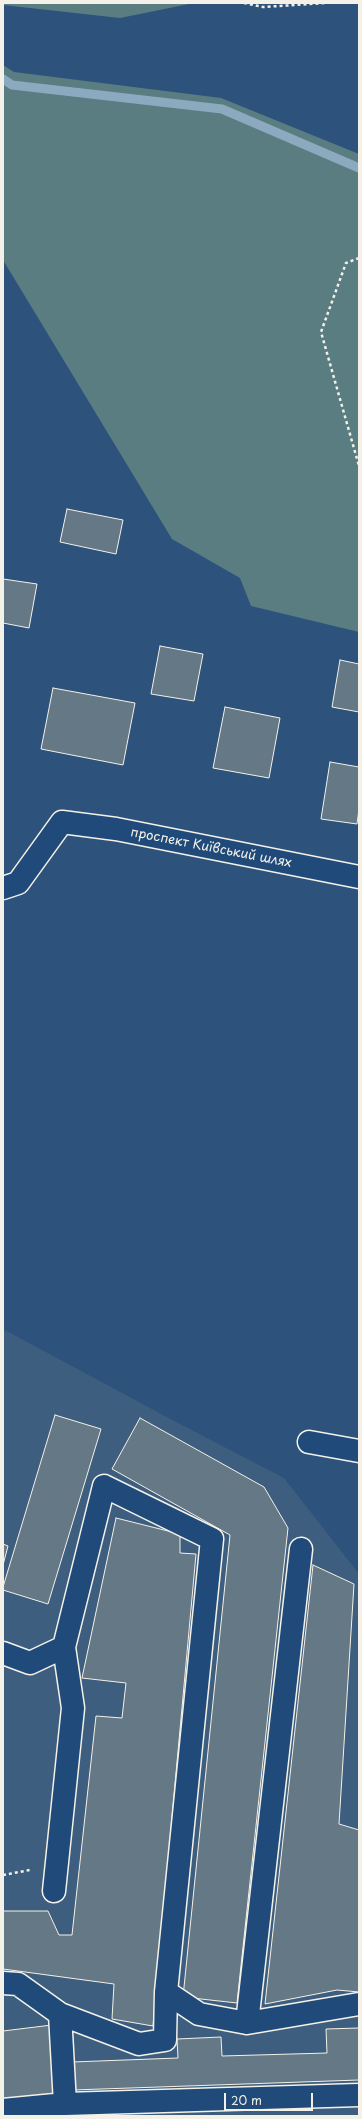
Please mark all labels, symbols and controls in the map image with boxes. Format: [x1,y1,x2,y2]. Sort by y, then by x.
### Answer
street label: проспект Київський шлях [129,825,293,871]
scale bar [226,2085,315,2111]
text: 20 m [231,2091,262,2109]

